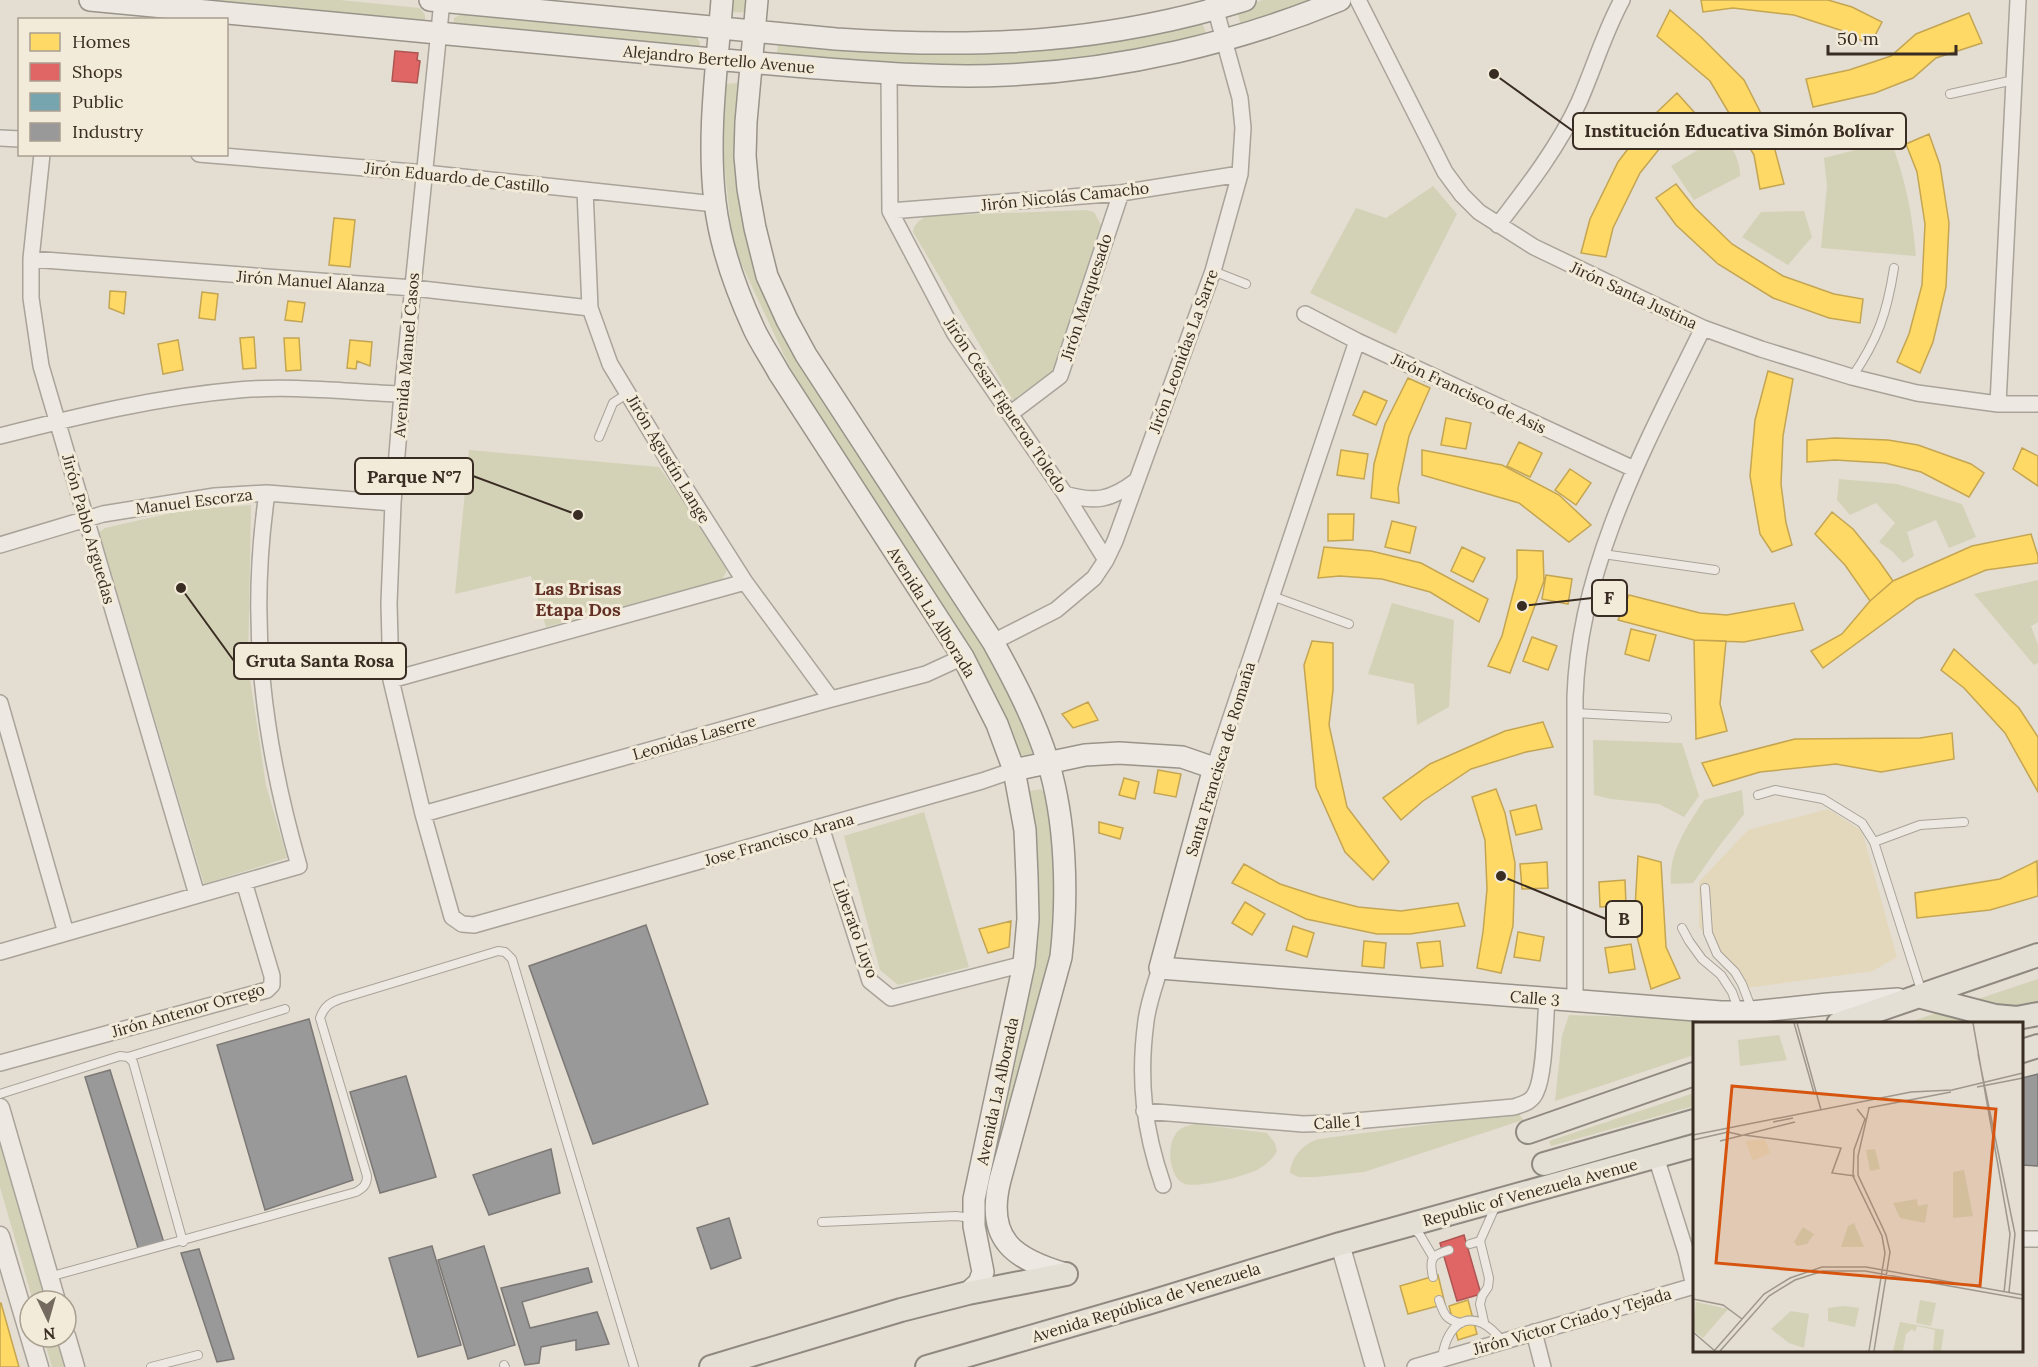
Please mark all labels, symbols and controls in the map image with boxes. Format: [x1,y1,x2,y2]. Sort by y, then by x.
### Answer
legend [18,18,228,156]
scale bar [1828,18,1956,56]
text: 50 m [1837,27,1879,50]
text: Homes [72,30,130,53]
street label: Alejandro Bertello Avenue [621,41,816,77]
text: Shops [72,60,123,83]
text: Public [72,90,124,113]
callout: Institución Educativa Simón Bolívar [1573,113,1906,149]
text: Institución Educativa Simón Bolívar [1584,119,1894,142]
text: Industry [72,120,144,143]
street label: Jirón Eduardo de Castillo [363,157,550,197]
street label: Jirón Nicolás Camacho [979,177,1150,215]
street label: Jirón Marquesado [1056,231,1116,364]
street label: Jirón Santa Justina [1566,256,1701,333]
street label: Jirón Manuel Alanza [235,266,386,296]
street label: Jirón Leonidas La Sarre [1144,266,1222,437]
street label: Avenida Manuel Casos [389,272,423,439]
street label: Jirón César Figueroa Toledo [939,313,1072,496]
street label: Jirón Francisco de Asis [1388,348,1549,438]
street label: Jirón Agustín Lange [622,390,715,527]
street label: Jirón Pablo Arguedas [58,451,120,606]
callout: Parque N°7 [355,458,473,494]
text: Parque N°7 [367,465,462,488]
street label: Manuel Escorza [134,484,254,518]
street label: Avenida La Alborada [883,542,980,681]
district label: Las Brisas Etapa Dos [535,577,622,621]
callout: F [1592,580,1627,616]
text: F [1604,586,1615,609]
callout: Gruta Santa Rosa [234,643,406,679]
text: Gruta Santa Rosa [246,649,395,672]
street label: Santa Francisca de Romaña [1181,659,1259,859]
street label: Leonidas Laserre [630,710,758,764]
street label: Jose Francisco Arana [701,808,856,870]
street label: Liberato Luyo [829,877,883,981]
callout: B [1606,901,1642,937]
text: B [1618,907,1630,930]
street label: Jirón Antenor Orrego [108,979,267,1042]
street label: Calle 3 [1509,986,1561,1010]
street label: Avenida La Alborada [971,1015,1022,1168]
inset map [1693,1022,2023,1352]
street label: Calle 1 [1313,1110,1361,1134]
street label: Republic of Venezuela Avenue [1420,1154,1640,1230]
street label: Avenida República de Venezuela [1028,1258,1263,1347]
street label: Jirón Victor Criado y Tejada [1470,1283,1673,1359]
north arrow [18,1289,78,1349]
text: N [42,1323,56,1344]

